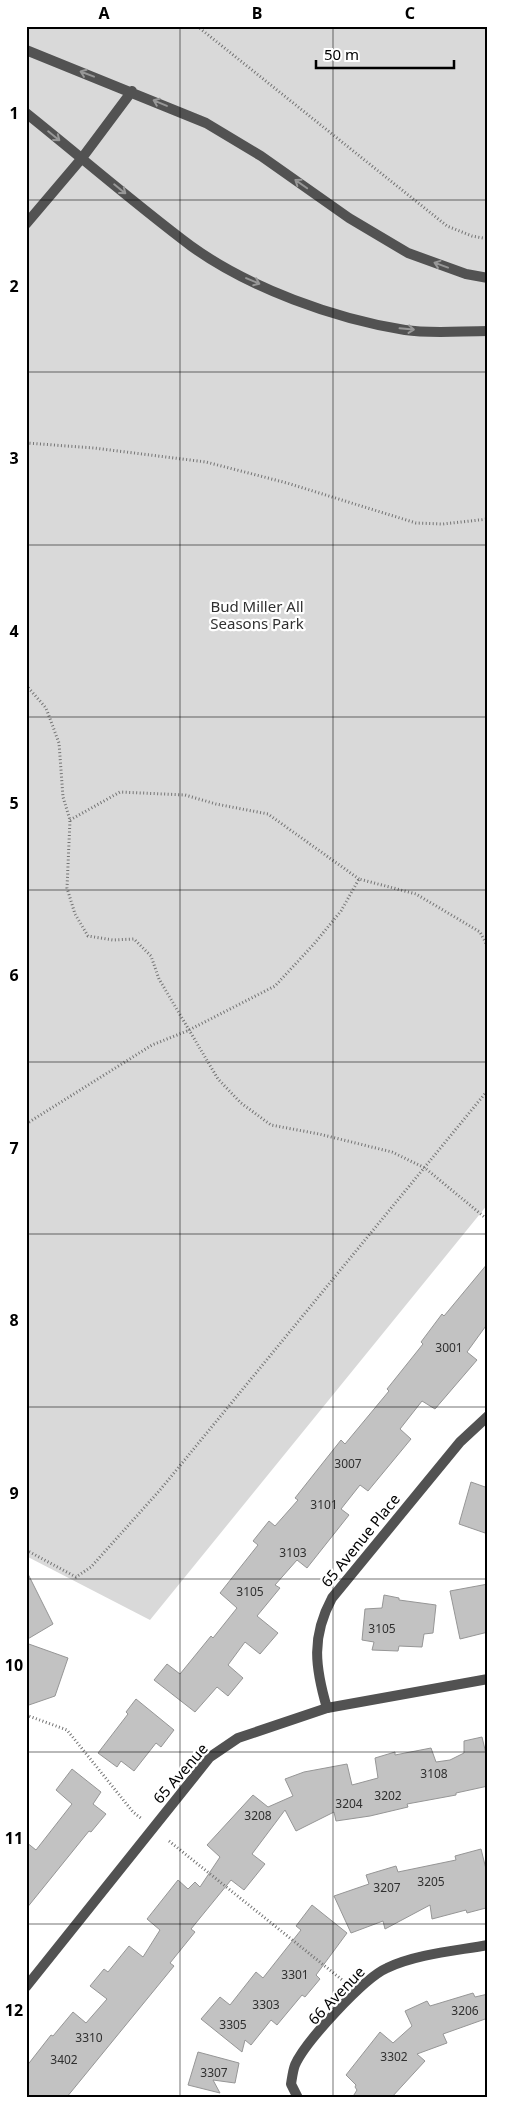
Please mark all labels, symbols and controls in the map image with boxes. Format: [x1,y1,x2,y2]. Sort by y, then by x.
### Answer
text: A [98,2,110,24]
text: B [252,2,262,24]
text: C [405,2,415,24]
scale bar [316,38,454,70]
text: 50 m [324,44,359,64]
one-way arrow [80,69,95,78]
one-way arrow [153,98,168,108]
text: 1 [9,102,19,124]
one-way arrow [47,130,60,141]
one-way arrow [294,179,308,189]
one-way arrow [113,183,126,194]
one-way arrow [433,259,449,269]
text: 2 [9,275,19,297]
one-way arrow [245,276,260,286]
one-way arrow [399,325,415,334]
text: 3 [9,447,19,469]
park label: Bud Miller All Seasons Park [210,596,304,633]
text: 4 [9,620,19,642]
text: 5 [9,792,19,814]
text: 6 [9,964,19,986]
text: 7 [9,1137,19,1159]
text: 8 [9,1309,19,1331]
house number: 3001 [435,1339,463,1356]
house number: 3007 [334,1455,362,1472]
text: 9 [9,1482,19,1504]
street label: 65 Avenue Place [316,1489,404,1591]
house number: 3101 [310,1496,338,1513]
house number: 3103 [279,1544,307,1561]
house number: 3105 [236,1583,264,1600]
house number: 3105 [368,1620,396,1637]
text: 10 [5,1654,23,1676]
street label: 65 Avenue [148,1739,212,1807]
house number: 3108 [420,1765,448,1782]
house number: 3202 [374,1787,402,1804]
house number: 3204 [335,1795,363,1812]
house number: 3208 [244,1807,272,1824]
text: 11 [5,1827,23,1849]
house number: 3205 [417,1873,445,1890]
house number: 3207 [373,1879,401,1896]
street label: 66 Avenue [303,1962,369,2028]
house number: 3301 [281,1966,309,1983]
house number: 3303 [252,1996,280,2013]
text: 12 [5,1999,23,2021]
house number: 3206 [451,2002,479,2019]
house number: 3305 [219,2016,247,2033]
house number: 3310 [75,2029,103,2046]
house number: 3302 [380,2048,408,2065]
house number: 3402 [50,2051,78,2068]
house number: 3307 [200,2064,228,2081]

